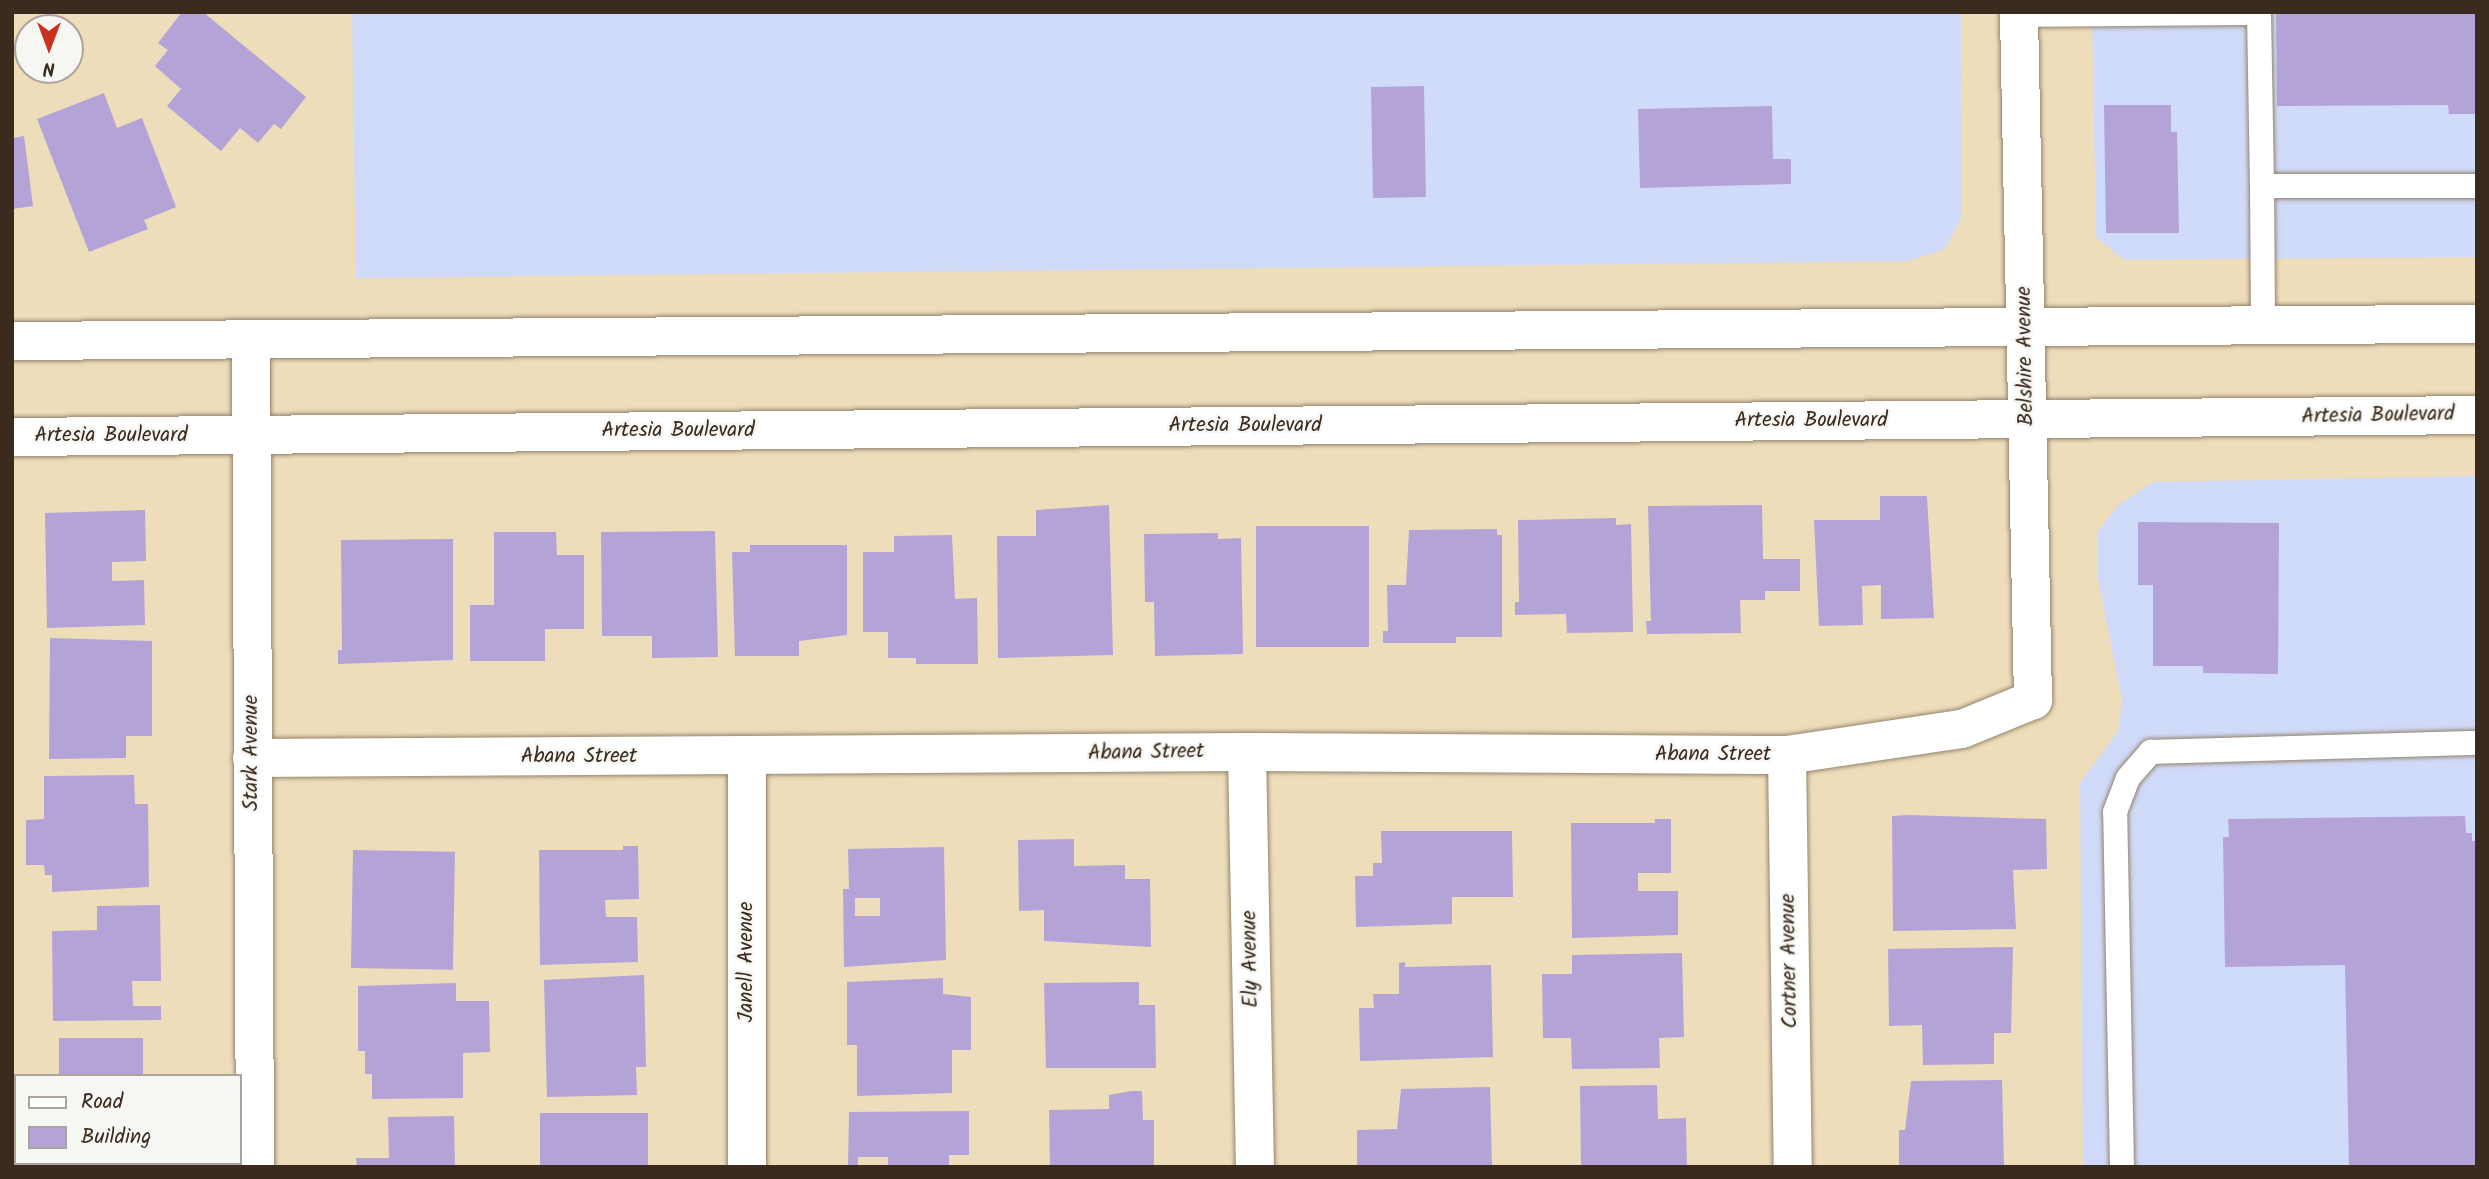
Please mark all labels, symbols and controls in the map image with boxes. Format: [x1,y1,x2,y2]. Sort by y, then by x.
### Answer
north arrow [14,14,84,84]
text: N [43,53,55,83]
street label: Belshire Avenue [2012,286,2040,426]
street label: Artesia Boulevard [2301,402,2455,430]
street label: Artesia Boulevard [1734,408,1888,434]
street label: Artesia Boulevard [1168,413,1322,439]
street label: Artesia Boulevard [601,418,755,444]
street label: Artesia Boulevard [34,423,188,449]
street label: Stark Avenue [239,695,265,811]
street label: Abana Street [1088,739,1204,767]
street label: Abana Street [1655,742,1771,768]
street label: Abana Street [521,744,637,770]
street label: Cortner Avenue [1776,893,1804,1029]
street label: Janell Avenue [734,902,760,1022]
street label: Ely Avenue [1238,910,1264,1008]
legend [14,1074,242,1165]
text: Road [81,1086,123,1119]
text: Building [81,1121,151,1154]

